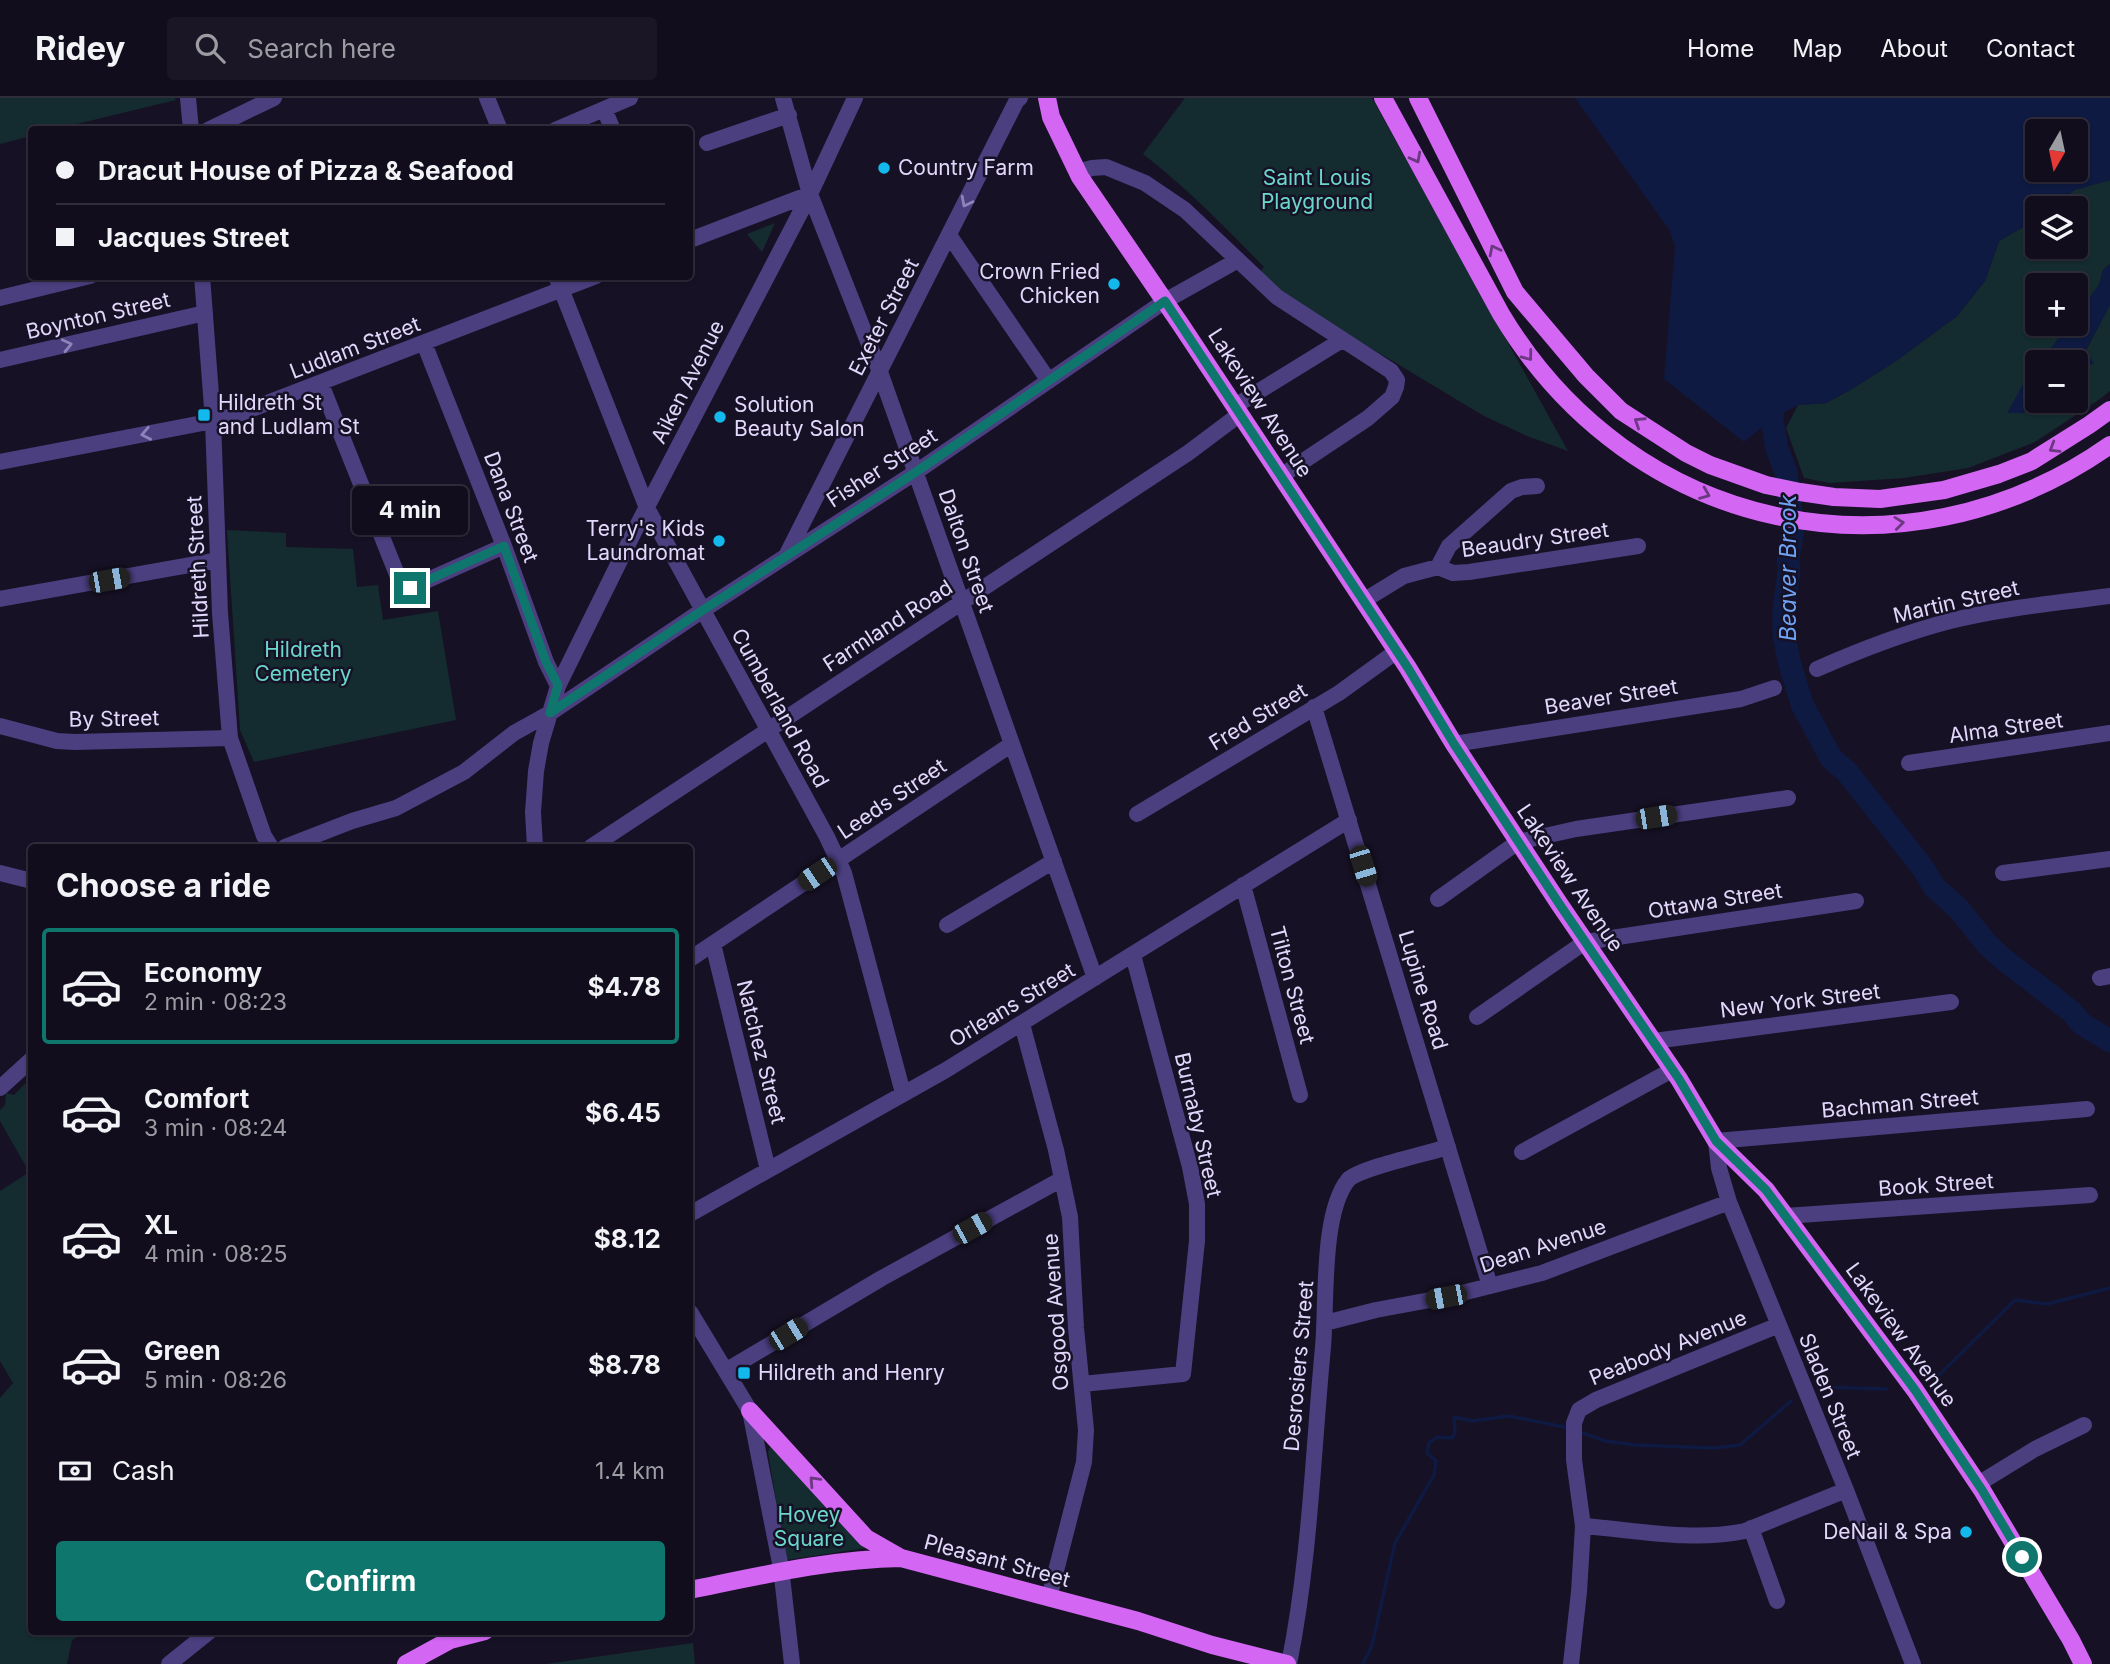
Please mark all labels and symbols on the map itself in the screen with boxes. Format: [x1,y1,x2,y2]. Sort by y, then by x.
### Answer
north arrow [2025,119,2088,182]
one-way arrow [1408,151,1421,163]
place label: Country Farm [898,155,1034,180]
marker: Country Farm [876,160,892,176]
park label: Saint Louis Playground [1261,165,1373,214]
one-way arrow [960,195,974,207]
one-way arrow [1489,245,1503,257]
street label: Exeter Street [843,254,924,379]
place label: Crown Fried Chicken [979,259,1100,308]
marker: Crown Fried Chicken [1106,276,1122,292]
street label: Boynton Street [23,287,172,344]
street label: Ludlam Street [286,311,424,384]
street label: Aiken Avenue [646,316,729,448]
street label: Lakeview Avenue [1203,324,1318,482]
one-way arrow [60,338,72,353]
one-way arrow [1520,348,1532,361]
place label: Hildreth St and Ludlam St [218,390,360,439]
place label: Solution Beauty Salon [734,392,865,441]
marker: Hildreth St and Ludlam St [196,407,212,423]
marker: Solution Beauty Salon [712,409,728,425]
one-way arrow [1634,418,1647,431]
street label: Fisher Street [822,423,942,512]
one-way arrow [140,426,152,441]
one-way arrow [2048,440,2061,453]
street label: Dana Street [479,448,544,566]
one-way arrow [1699,485,1711,499]
callout: 4 min [352,486,468,536]
street label: Dalton Street [934,486,999,616]
water label: Beaver Brook [1774,494,1802,641]
street label: Hildreth Street [181,495,214,639]
place label: Terry's Kids Laundromat [586,516,705,565]
one-way arrow [1893,516,1905,531]
street label: Beaudry Street [1460,517,1610,562]
marker: Terry's Kids Laundromat [711,533,727,549]
car [87,566,132,594]
route end [394,572,426,604]
street label: Farmland Road [818,575,957,677]
street label: Martin Street [1890,575,2021,628]
street label: Cumberland Road [726,624,835,792]
park label: Hildreth Cemetery [254,637,352,686]
street label: Beaver Street [1543,674,1679,719]
street label: Fred Street [1204,678,1311,756]
street label: By Street [68,705,160,732]
street label: Alma Street [1947,707,2065,748]
street label: Leeds Street [833,753,951,844]
street label: Lakeview Avenue [1512,799,1629,956]
car [1634,803,1679,831]
car [1347,843,1380,889]
car [794,854,841,894]
street label: Ottawa Street [1646,878,1784,923]
street label: Tilton Street [1265,923,1320,1047]
street label: Lupine Road [1393,927,1453,1053]
street label: Orleans Street [944,957,1079,1052]
street label: Natchez Street [732,977,791,1127]
street label: New York Street [1719,978,1881,1023]
street label: Burnaby Street [1170,1050,1227,1200]
street label: Bachman Street [1820,1084,1980,1123]
street label: Book Street [1877,1168,1995,1201]
car [949,1209,996,1247]
street label: Dean Avenue [1476,1213,1609,1278]
street label: Osgood Avenue [1038,1232,1073,1392]
street label: Lakeview Avenue [1841,1258,1962,1412]
street label: Desrosiers Street [1279,1279,1318,1452]
car [1424,1283,1469,1311]
street label: Peabody Avenue [1586,1305,1750,1390]
car [765,1314,812,1354]
street label: Sladen Street [1794,1329,1867,1462]
place label: Hildreth and Henry [758,1360,945,1385]
marker: Hildreth and Henry [736,1365,752,1381]
one-way arrow [810,1476,822,1489]
park label: Hovey Square [774,1502,844,1551]
place label: DeNail & Spa [1823,1519,1952,1544]
marker: DeNail & Spa [1958,1524,1974,1540]
street label: Pleasant Street [921,1529,1073,1592]
route start [2006,1541,2038,1573]

